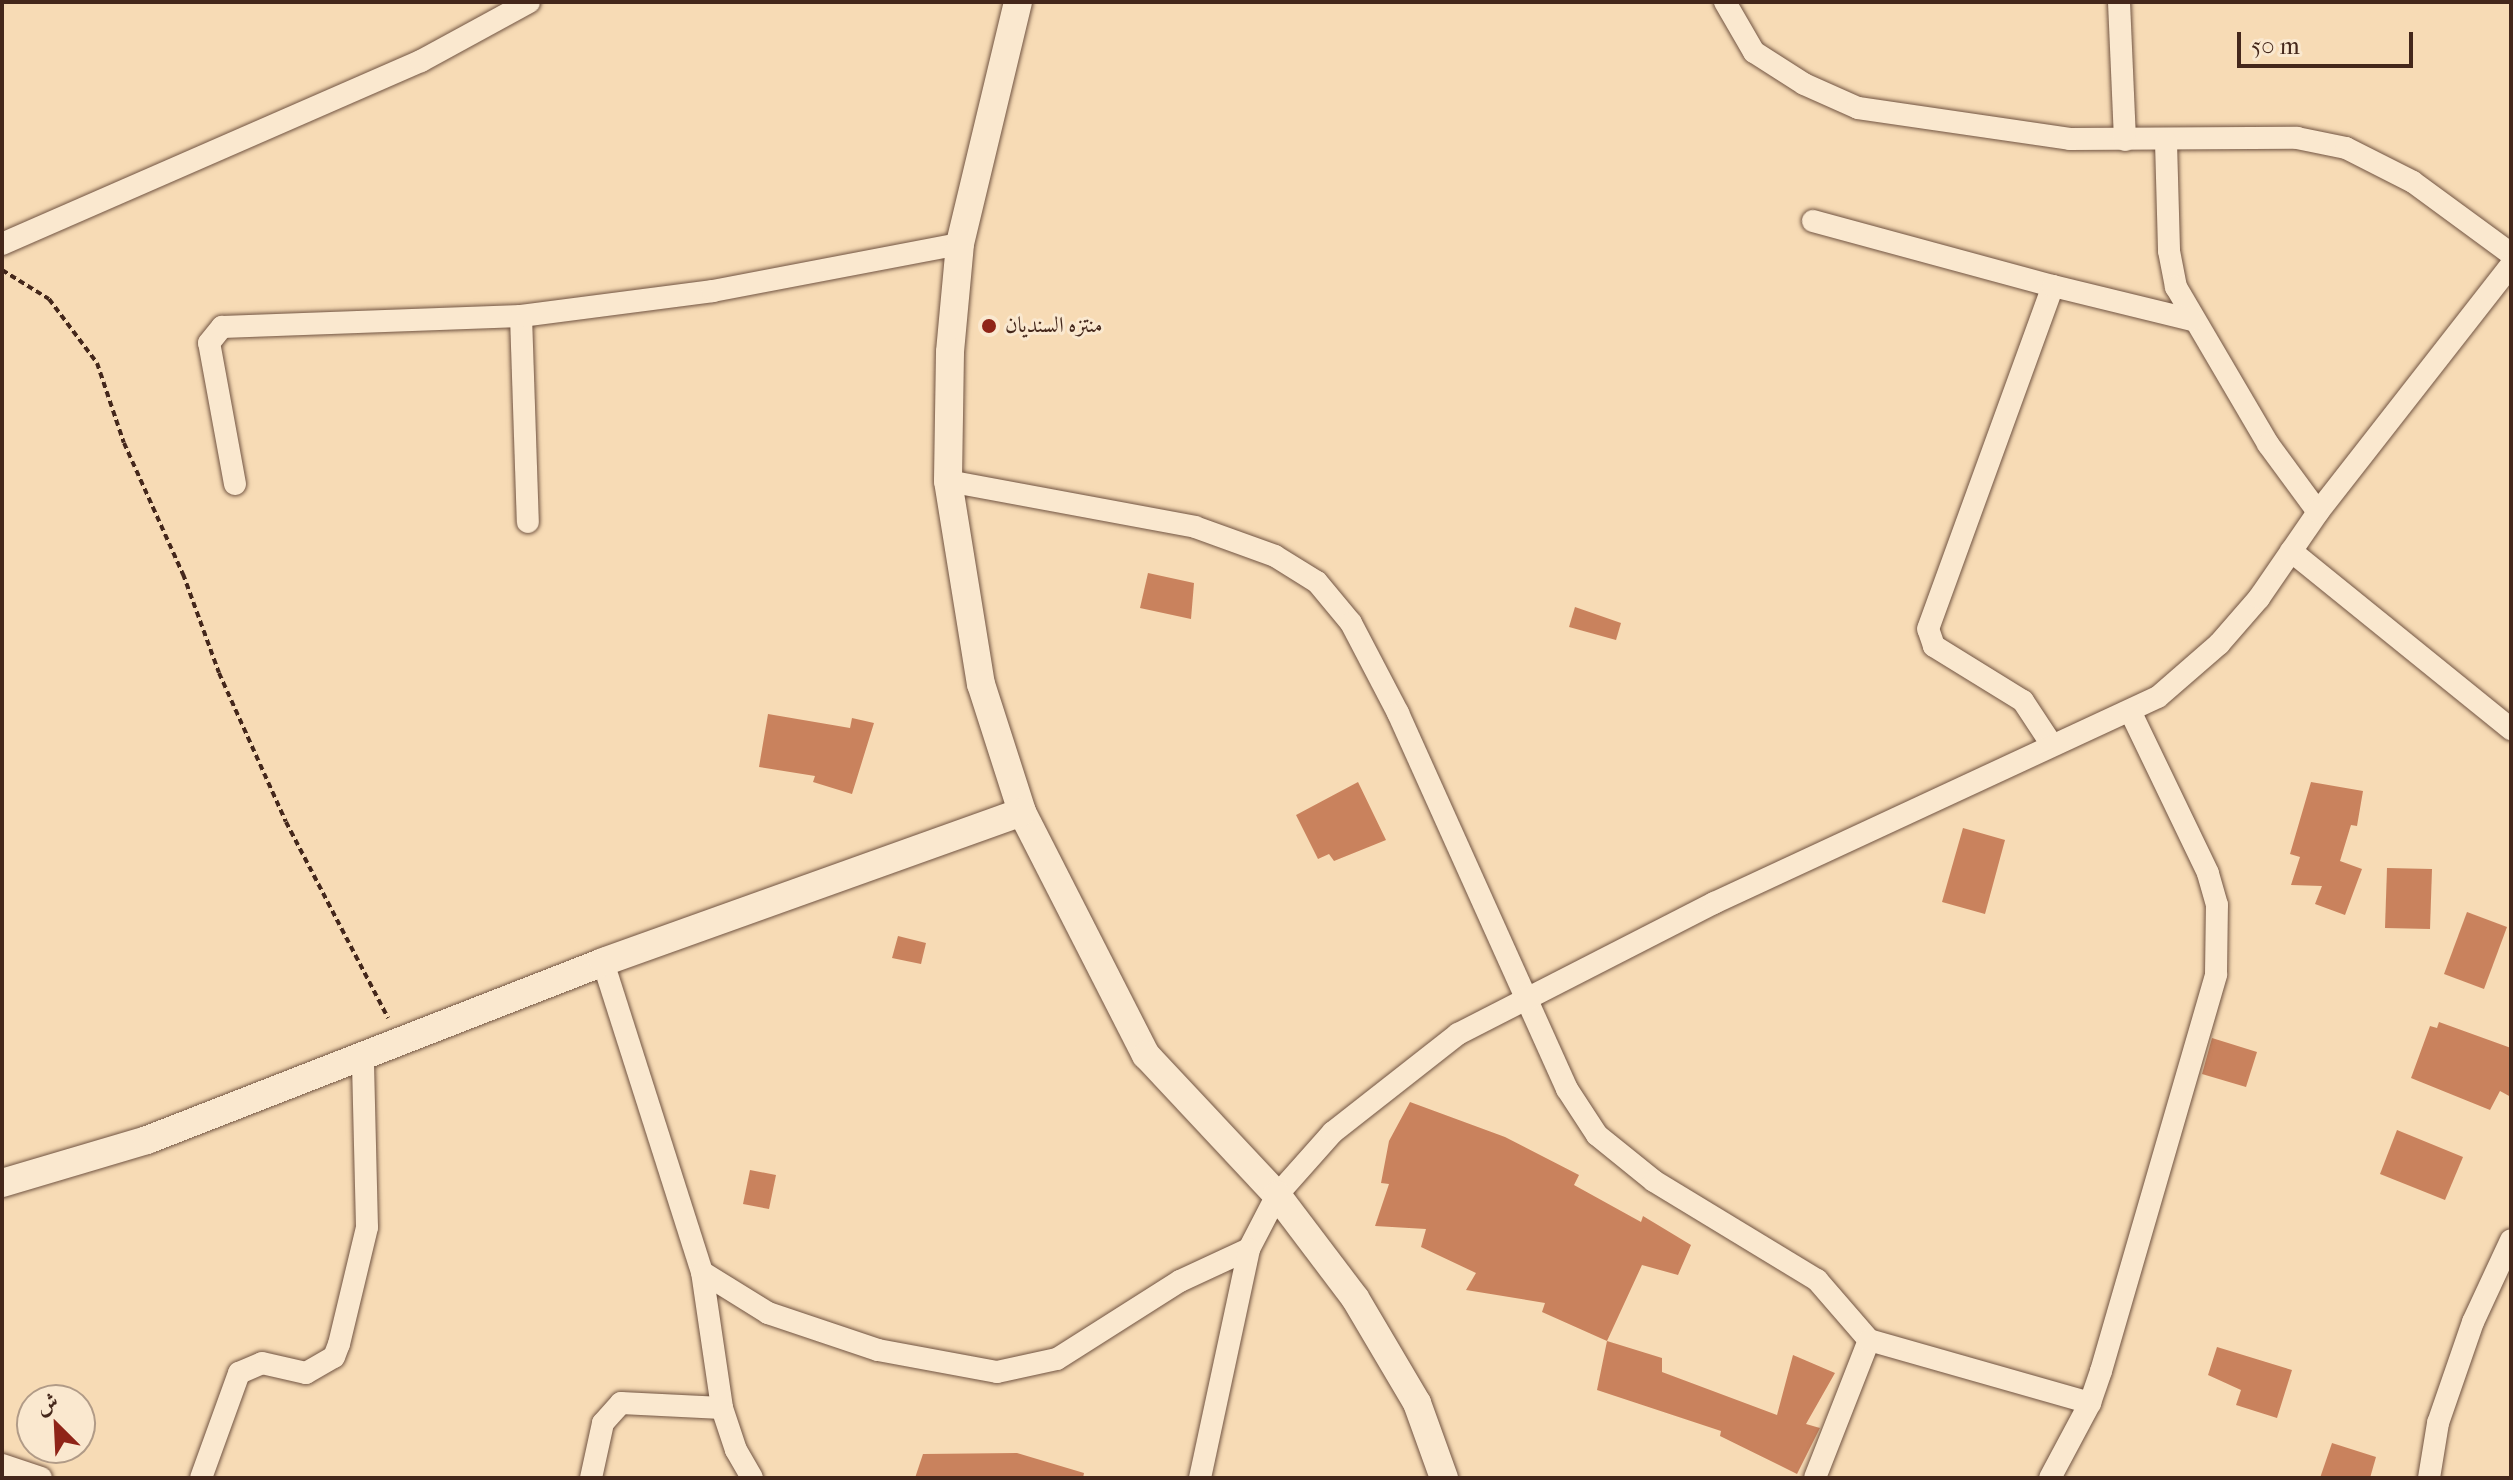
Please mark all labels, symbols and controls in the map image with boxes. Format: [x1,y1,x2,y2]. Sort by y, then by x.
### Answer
scale bar [2241,16,2417,66]
text: 50 m [2251,32,2300,60]
place label: منتزه السنديان [1005,313,1102,339]
marker: منتزه السنديان [980,317,998,335]
north arrow [16,1384,96,1464]
text: ش [32,1388,62,1420]

